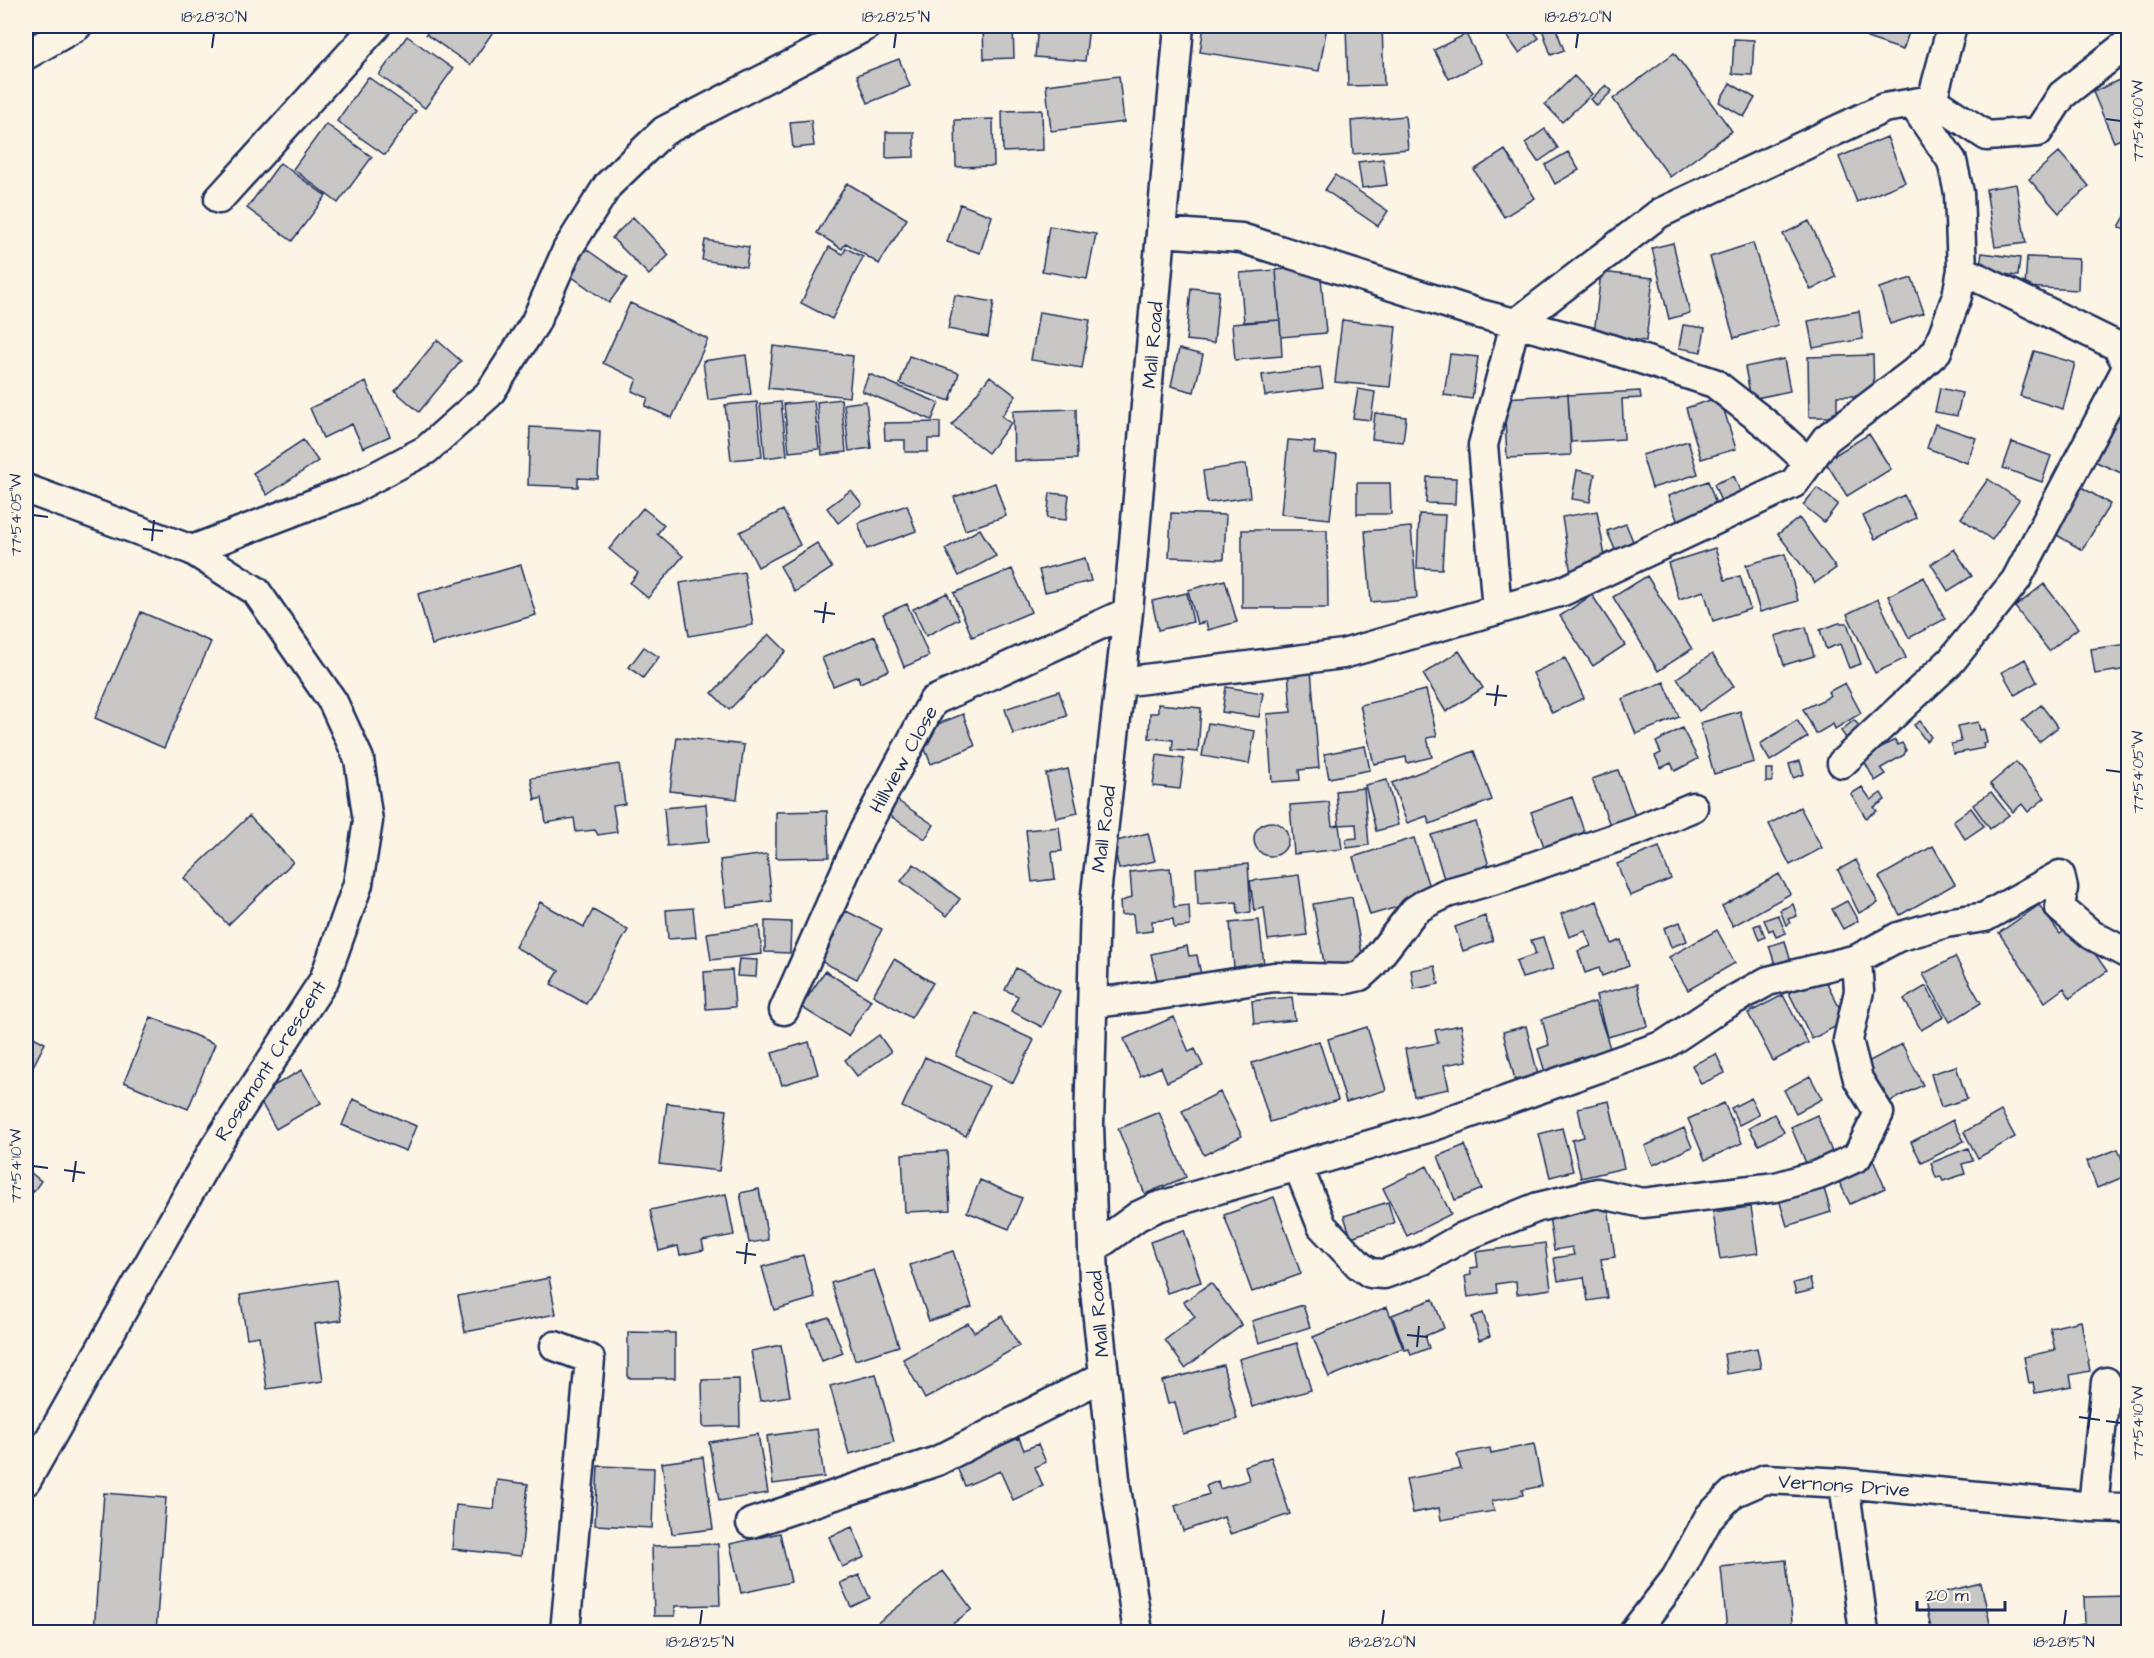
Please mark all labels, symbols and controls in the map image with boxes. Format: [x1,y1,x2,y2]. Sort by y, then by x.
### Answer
text: 18°28'30"N [181,7,247,28]
text: 18°28'25"N [862,7,930,28]
text: 18°28'20"N [1545,7,1611,28]
text: 77°54'00"W [2128,80,2149,162]
street label: Mall Road [1135,301,1171,390]
text: 77°54'05"W [6,474,27,556]
street label: Hillview Close [863,700,945,818]
text: 77°54'05"W [2128,731,2149,813]
street label: Mall Road [1085,784,1123,874]
street label: Rosemont Crescent [208,975,333,1147]
text: 77°54'10"W [6,1129,27,1203]
street label: Mall Road [1081,1269,1117,1358]
text: 77°54'10"W [2128,1386,2149,1460]
street label: Vernons Drive [1777,1467,1911,1505]
scale bar [1917,1574,2006,1612]
text: 20 m [1926,1583,1969,1608]
text: 18°28'25"N [666,1632,734,1653]
text: 18°28'20"N [1349,1632,1415,1653]
text: 18°28'15"N [2033,1632,2095,1653]

